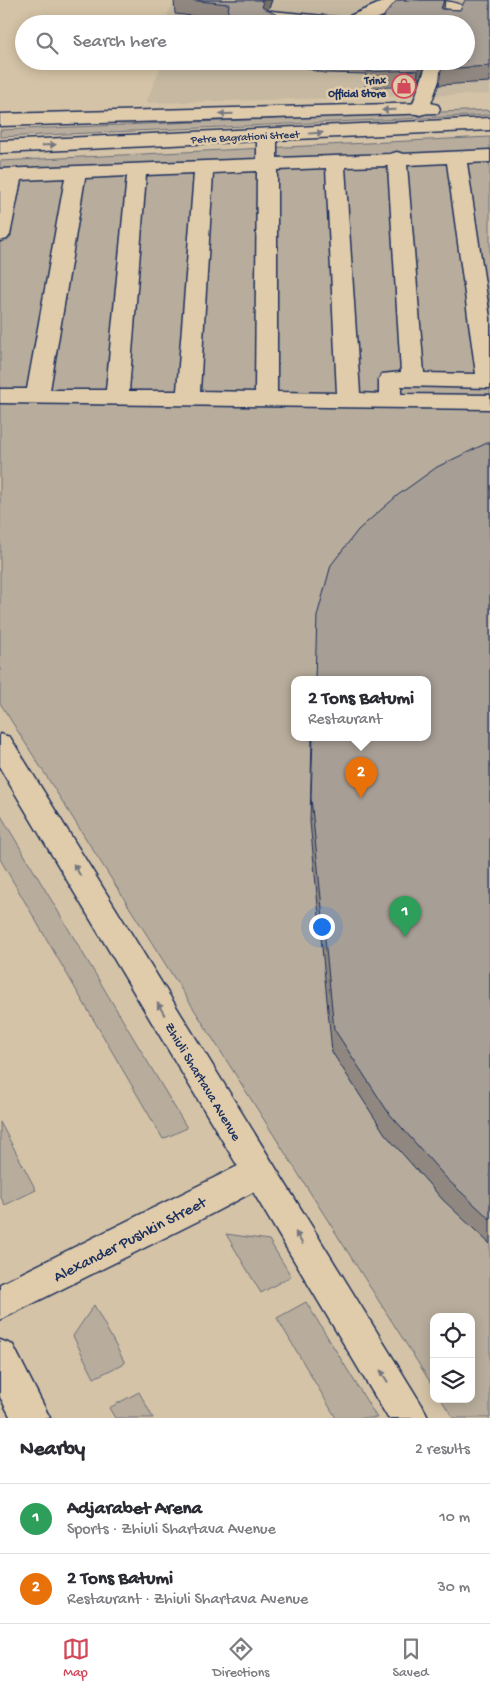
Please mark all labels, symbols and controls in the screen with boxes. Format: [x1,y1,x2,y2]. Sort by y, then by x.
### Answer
search box [15,15,475,70]
icon: search [33,29,61,57]
text: Search here [73,31,167,54]
shop icon: Trinx Official Store [391,73,417,99]
place label: Trinx Official Store [328,76,387,101]
one-way arrow [381,106,397,114]
one-way arrow [218,111,234,119]
one-way arrow [308,128,324,136]
street label: Petre Bagrationi Street [190,129,301,147]
one-way arrow [41,141,57,149]
popup [291,676,431,741]
text: 2 Tons Batumi [308,688,414,711]
text: Restaurant [308,711,382,730]
pin: 2 [345,757,377,798]
one-way arrow [72,863,81,876]
pin: 1 [389,896,421,937]
your location [309,914,335,940]
one-way arrow [156,1002,165,1015]
street label: Zhiuli Shartava Avenue [160,1020,244,1145]
street label: Alexander Pushkin Street [51,1194,211,1288]
one-way arrow [294,1231,303,1244]
map controls [430,1313,475,1403]
button: locate [430,1313,475,1358]
button: layers [430,1358,475,1403]
one-way arrow [379,1370,388,1383]
text: Nearby [20,1438,85,1463]
text: 2 results [415,1441,470,1460]
text: Adjarabet Arena [67,1498,202,1521]
text: 1 [33,1509,39,1528]
text: 10 m [439,1509,470,1528]
text: Sports · Zhiuli Shartava Avenue [67,1521,276,1540]
text: 2 Tons Batumi [67,1568,173,1591]
text: 2 [32,1579,40,1598]
text: 30 m [437,1579,470,1598]
text: Restaurant · Zhiuli Shartava Avenue [67,1591,308,1610]
tab: Map [62,1635,90,1682]
tab: Directions [213,1635,270,1682]
tab: Saved [393,1635,428,1682]

